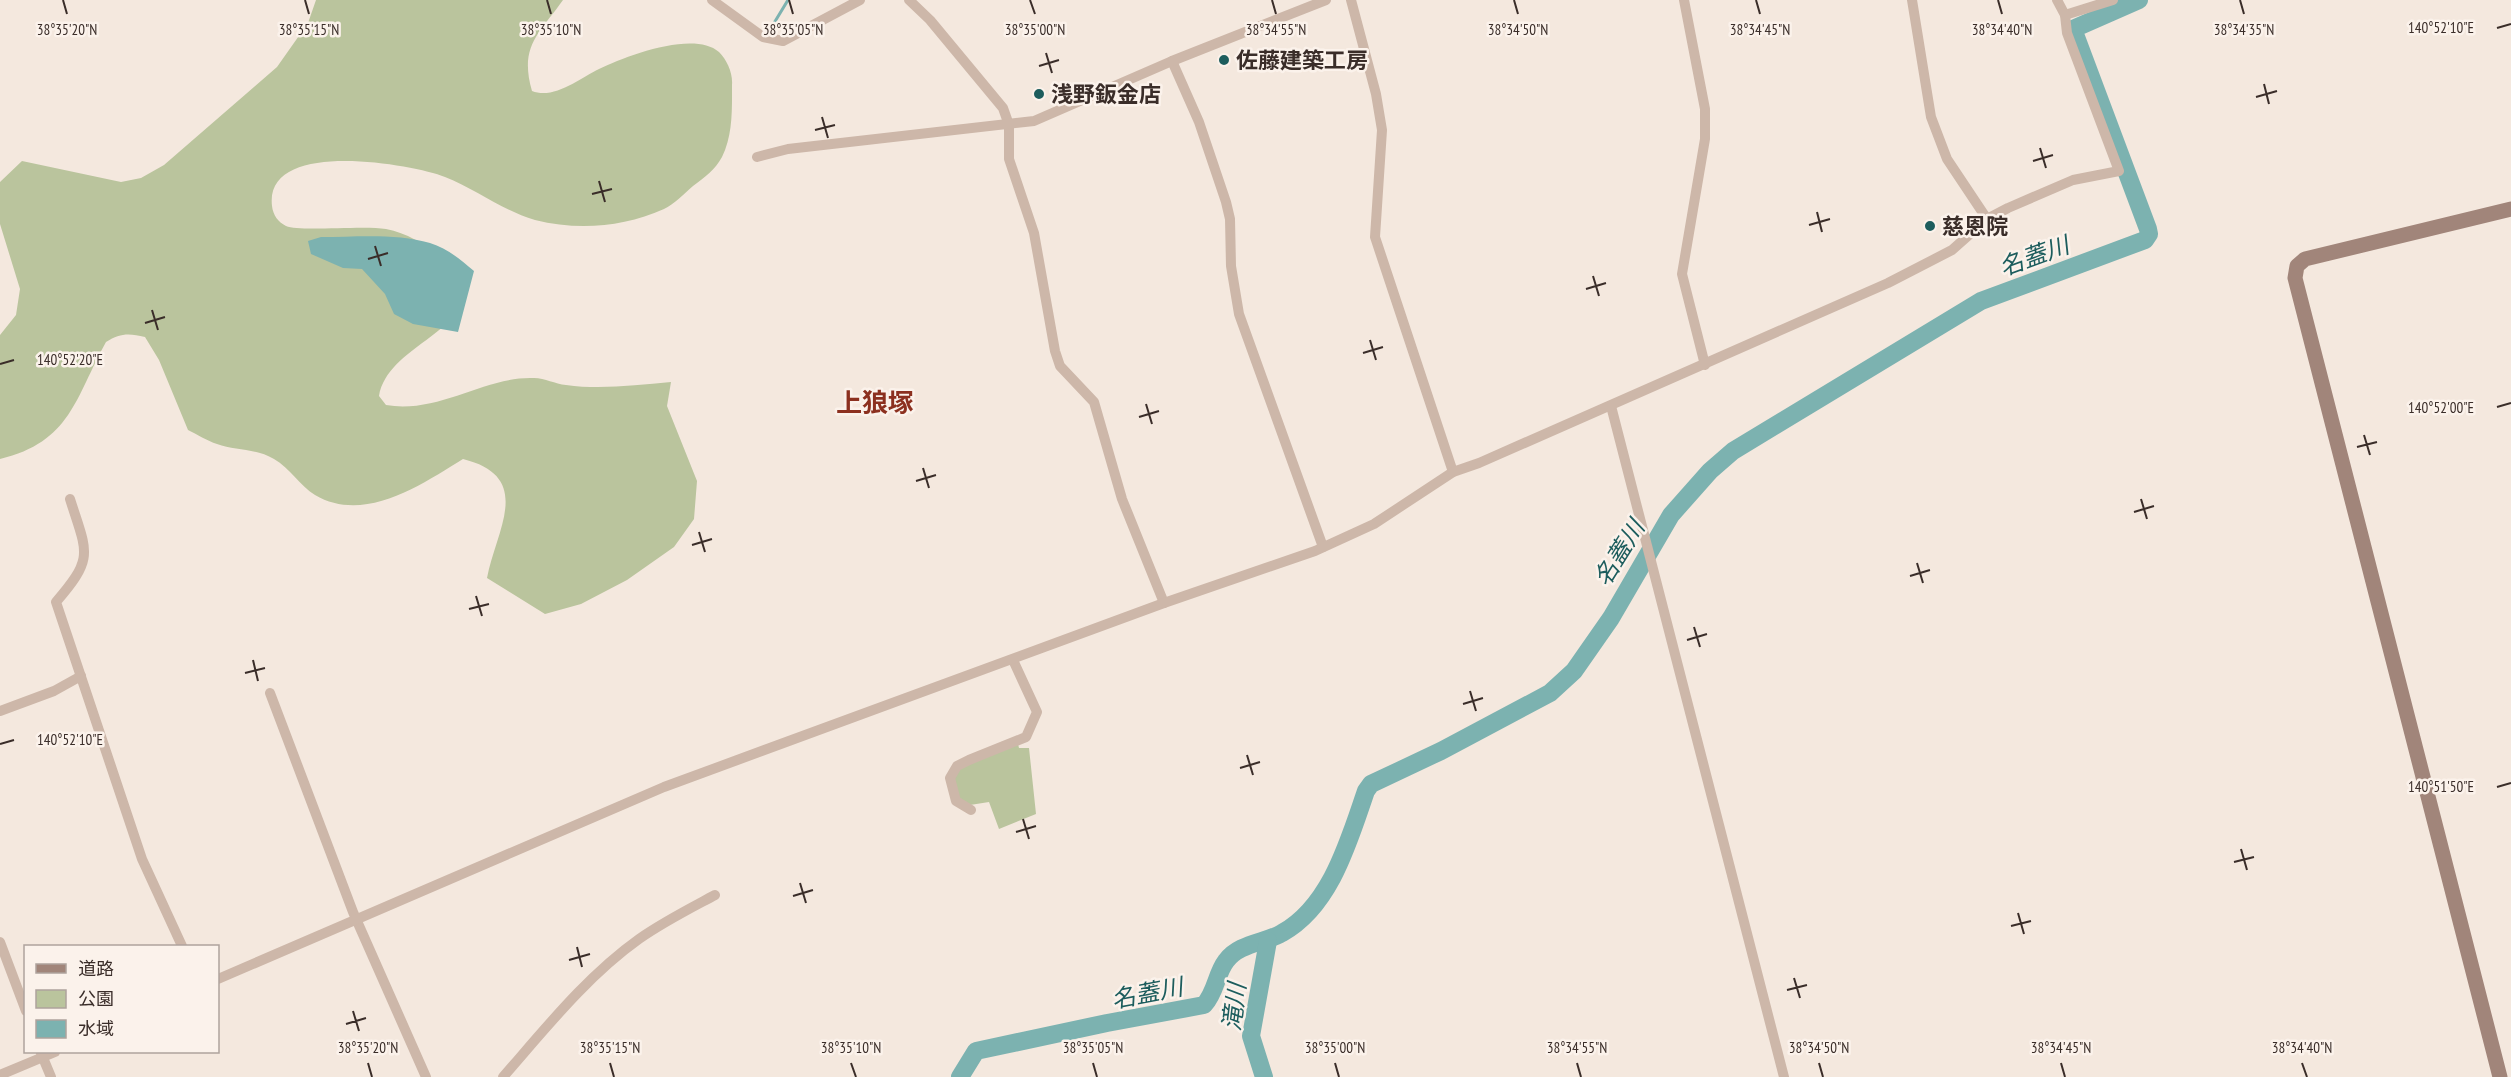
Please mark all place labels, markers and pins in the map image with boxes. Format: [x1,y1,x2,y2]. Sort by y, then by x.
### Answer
place label: 佐藤建築工房 [1236,46,1368,74]
marker: 佐藤建築工房 [1217,53,1231,67]
place label: 浅野鈑金店 [1051,80,1161,108]
marker: 浅野鈑金店 [1032,87,1046,101]
place label: 慈恩院 [1942,212,2008,240]
marker: 慈恩院 [1923,219,1937,233]

